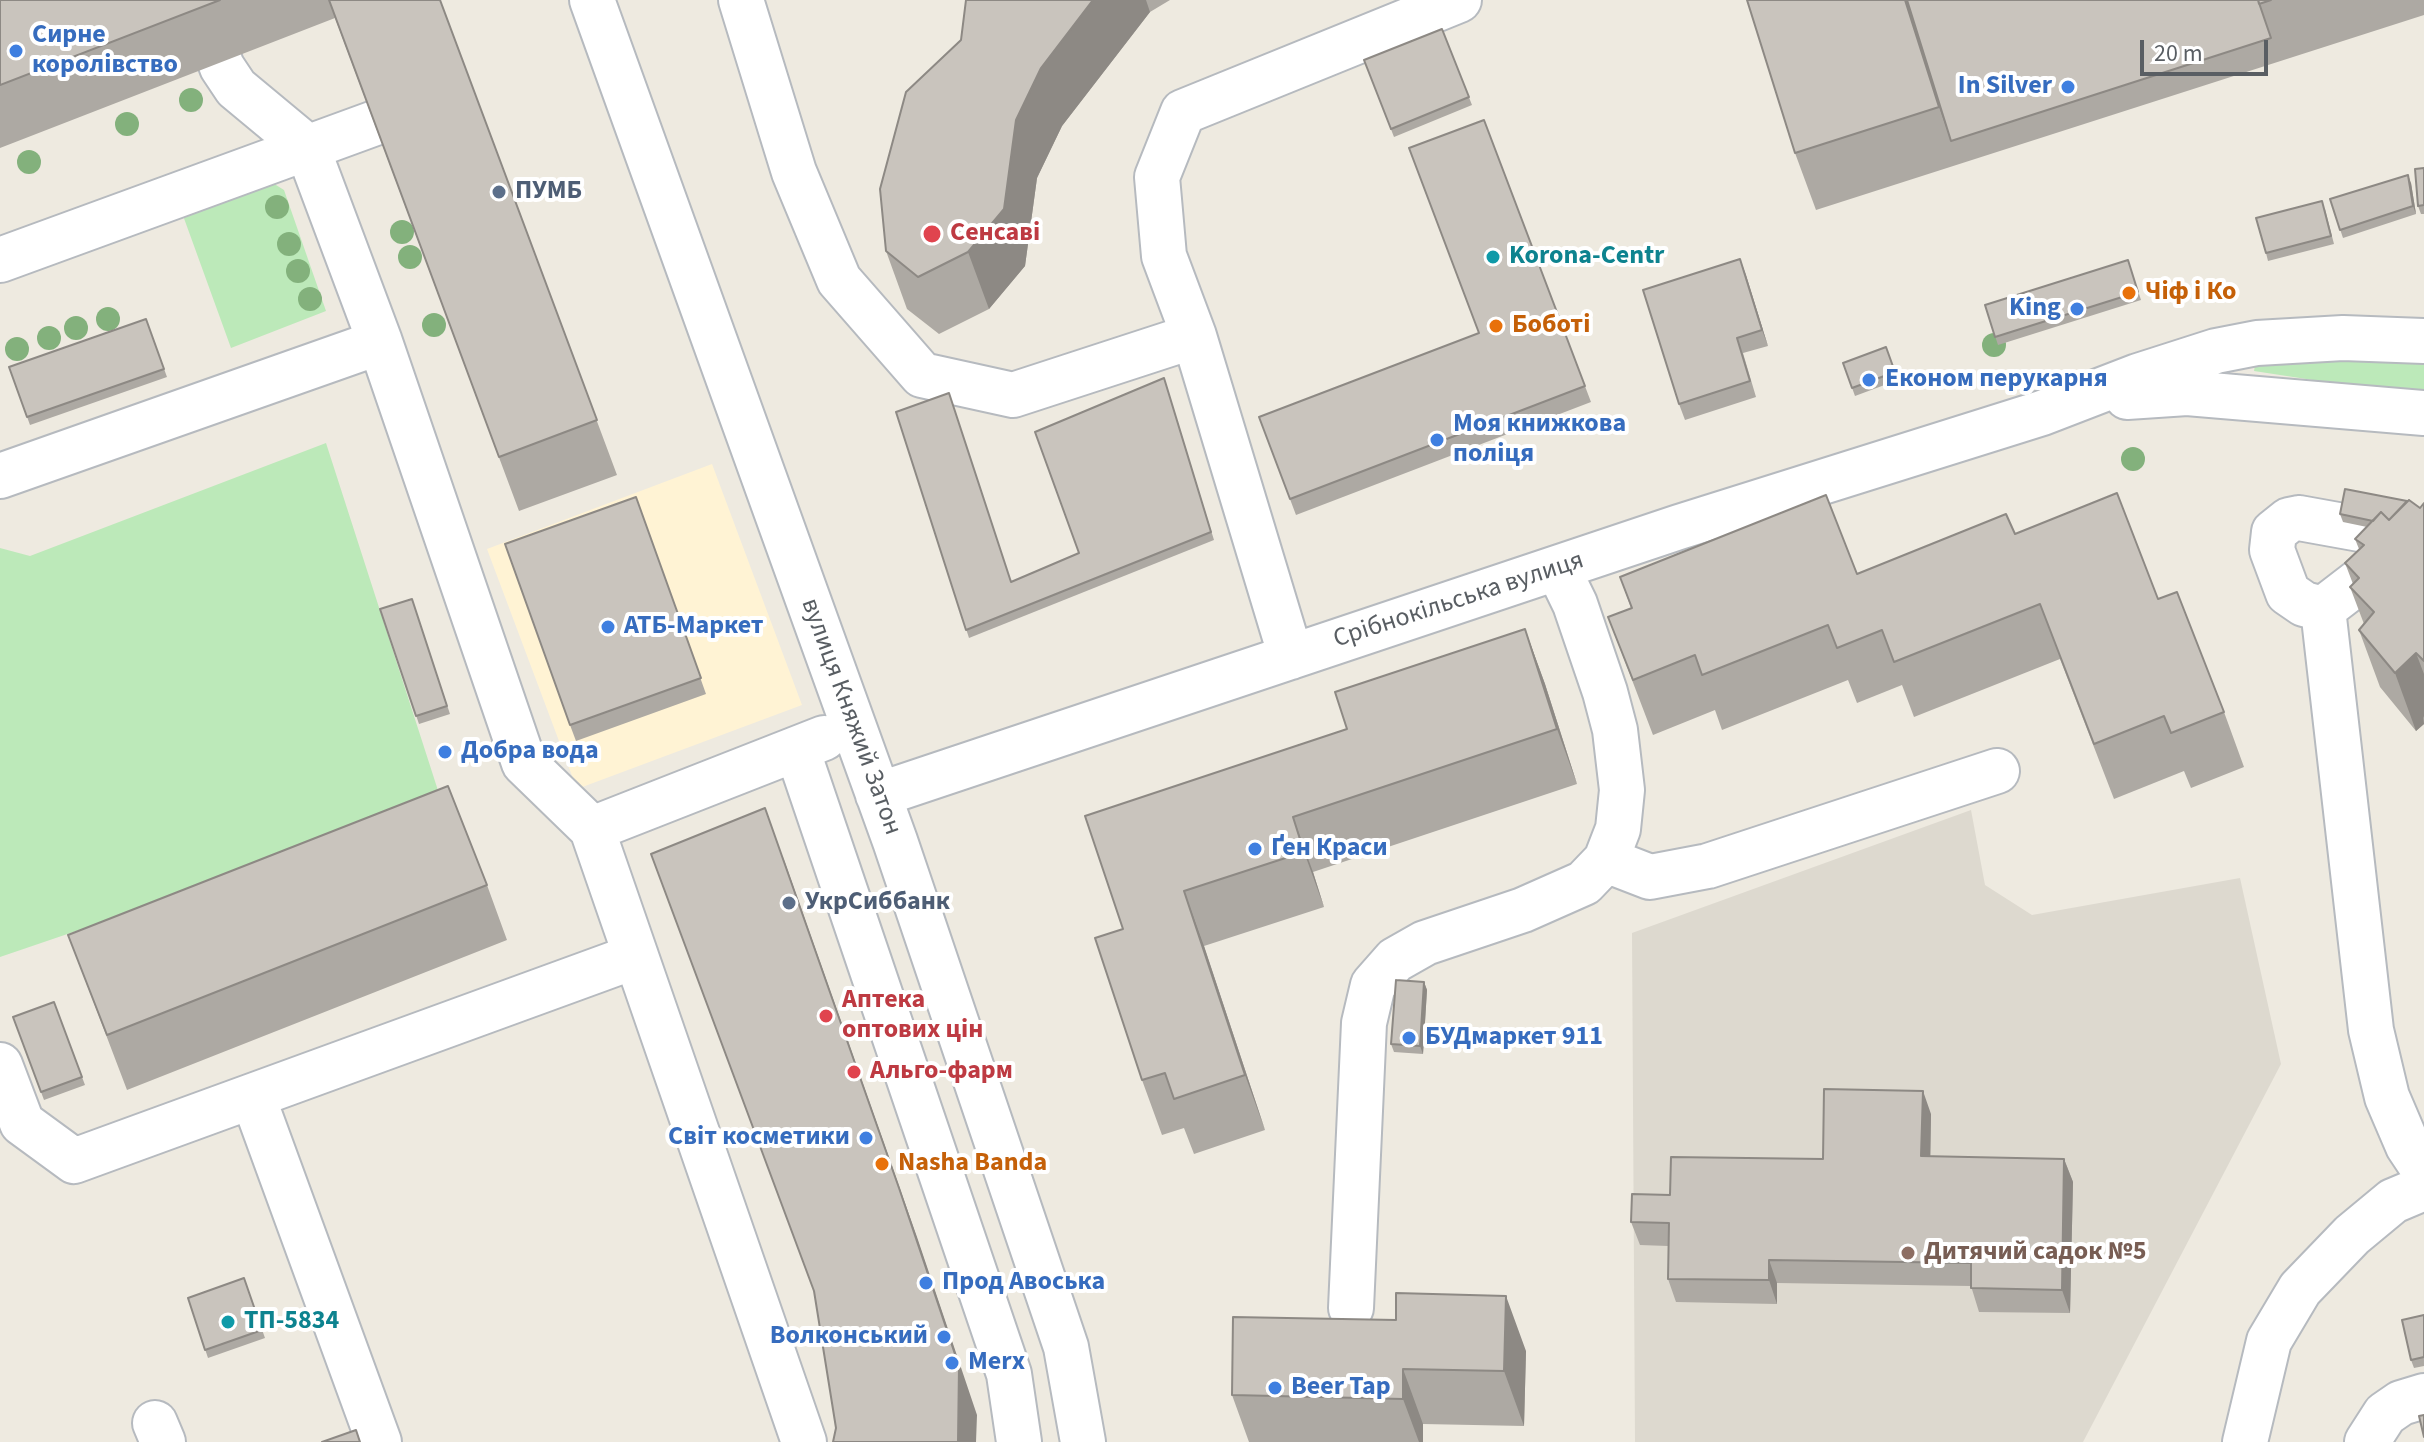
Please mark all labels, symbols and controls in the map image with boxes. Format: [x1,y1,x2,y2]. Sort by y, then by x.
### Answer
place label: Сирне королівство [32,20,178,82]
scale bar [2144,24,2272,74]
text: 20 m [2154,36,2203,71]
marker: Сирне королівство [7,42,25,60]
place label: In Silver [1958,71,2052,103]
marker: In Silver [2059,78,2077,96]
place label: ПУМБ [515,176,582,208]
marker: ПУМБ [490,183,508,201]
place label: Сенсаві [950,218,1040,250]
marker: Сенсаві [921,223,943,245]
place label: Korona-Centr [1509,241,1664,273]
marker: Korona-Centr [1484,248,1502,266]
place label: Чіф і Ко [2145,277,2236,309]
marker: Чіф і Ко [2120,284,2138,302]
place label: King [2009,293,2061,325]
marker: King [2068,300,2086,318]
place label: Боботі [1512,310,1590,342]
marker: Боботі [1487,317,1505,335]
place label: Економ перукарня [1885,364,2108,396]
marker: Економ перукарня [1860,371,1878,389]
place label: Моя книжкова поліця [1453,409,1626,470]
marker: Моя книжкова поліця [1428,431,1446,449]
street label: Срібнокільська вулиця [1330,546,1588,656]
street label: вулиця Княжий Затон [793,594,907,840]
place label: АТБ-Маркет [624,611,764,643]
marker: АТБ-Маркет [599,618,617,636]
place label: Добра вода [461,736,599,768]
marker: Добра вода [436,743,454,761]
place label: Ґен Краси [1271,833,1388,865]
marker: Ґен Краси [1246,840,1264,858]
place label: УкрСиббанк [805,887,950,919]
marker: УкрСиббанк [780,894,798,912]
place label: Аптека оптових цін [842,985,983,1046]
marker: Аптека оптових цін [817,1007,835,1025]
place label: БУДмаркет 911 [1425,1022,1603,1054]
marker: БУДмаркет 911 [1400,1029,1418,1047]
place label: Альго-фарм [870,1056,1013,1088]
marker: Альго-фарм [845,1063,863,1081]
place label: Світ косметики [668,1122,850,1154]
marker: Світ косметики [857,1129,875,1147]
place label: Nasha Banda [898,1148,1047,1180]
marker: Nasha Banda [873,1155,891,1173]
place label: Дитячий садок №5 [1924,1237,2146,1269]
marker: Дитячий садок №5 [1899,1244,1917,1262]
place label: Прод Авоська [942,1267,1105,1299]
marker: Прод Авоська [917,1274,935,1292]
place label: ТП-5834 [244,1306,339,1338]
marker: ТП-5834 [219,1313,237,1331]
place label: Волконський [770,1321,928,1353]
marker: Волконський [935,1328,953,1346]
place label: Merx [968,1347,1025,1379]
marker: Merx [943,1354,961,1372]
place label: Beer Tap [1291,1372,1391,1404]
marker: Beer Tap [1266,1379,1284,1397]

